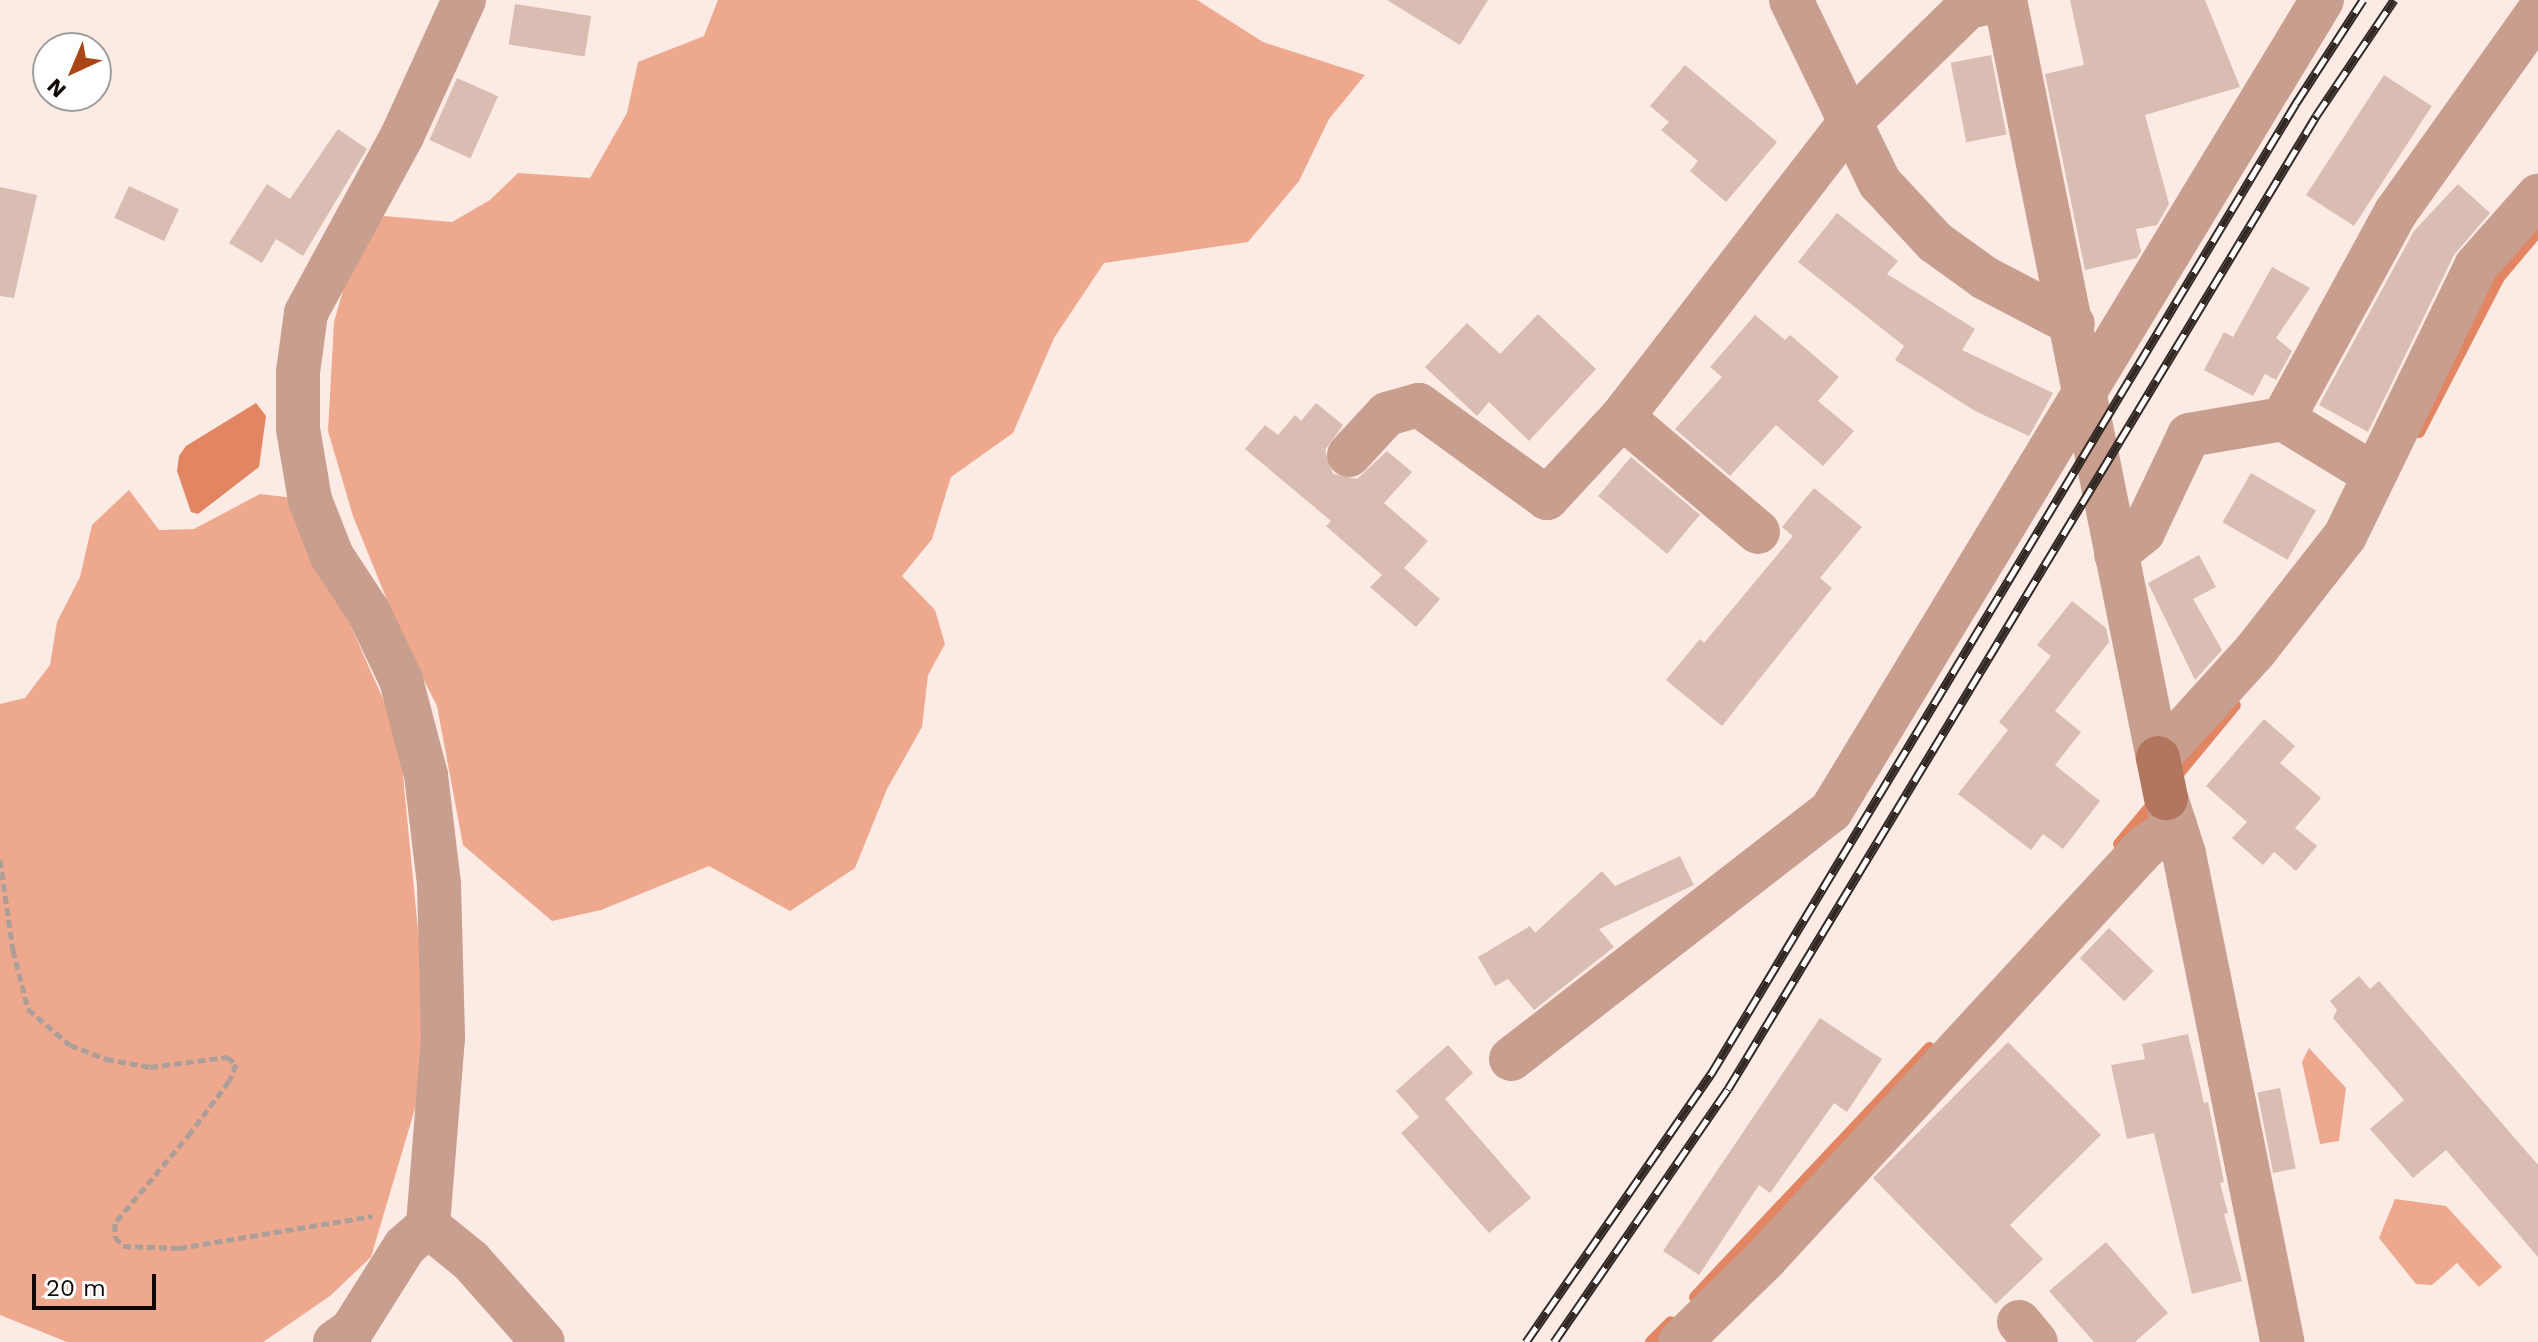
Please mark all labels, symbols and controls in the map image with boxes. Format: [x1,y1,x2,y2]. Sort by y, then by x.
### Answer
north arrow [32,32,112,112]
text: N [42,74,71,103]
scale bar [36,1258,160,1308]
text: 20 m [46,1274,106,1302]

